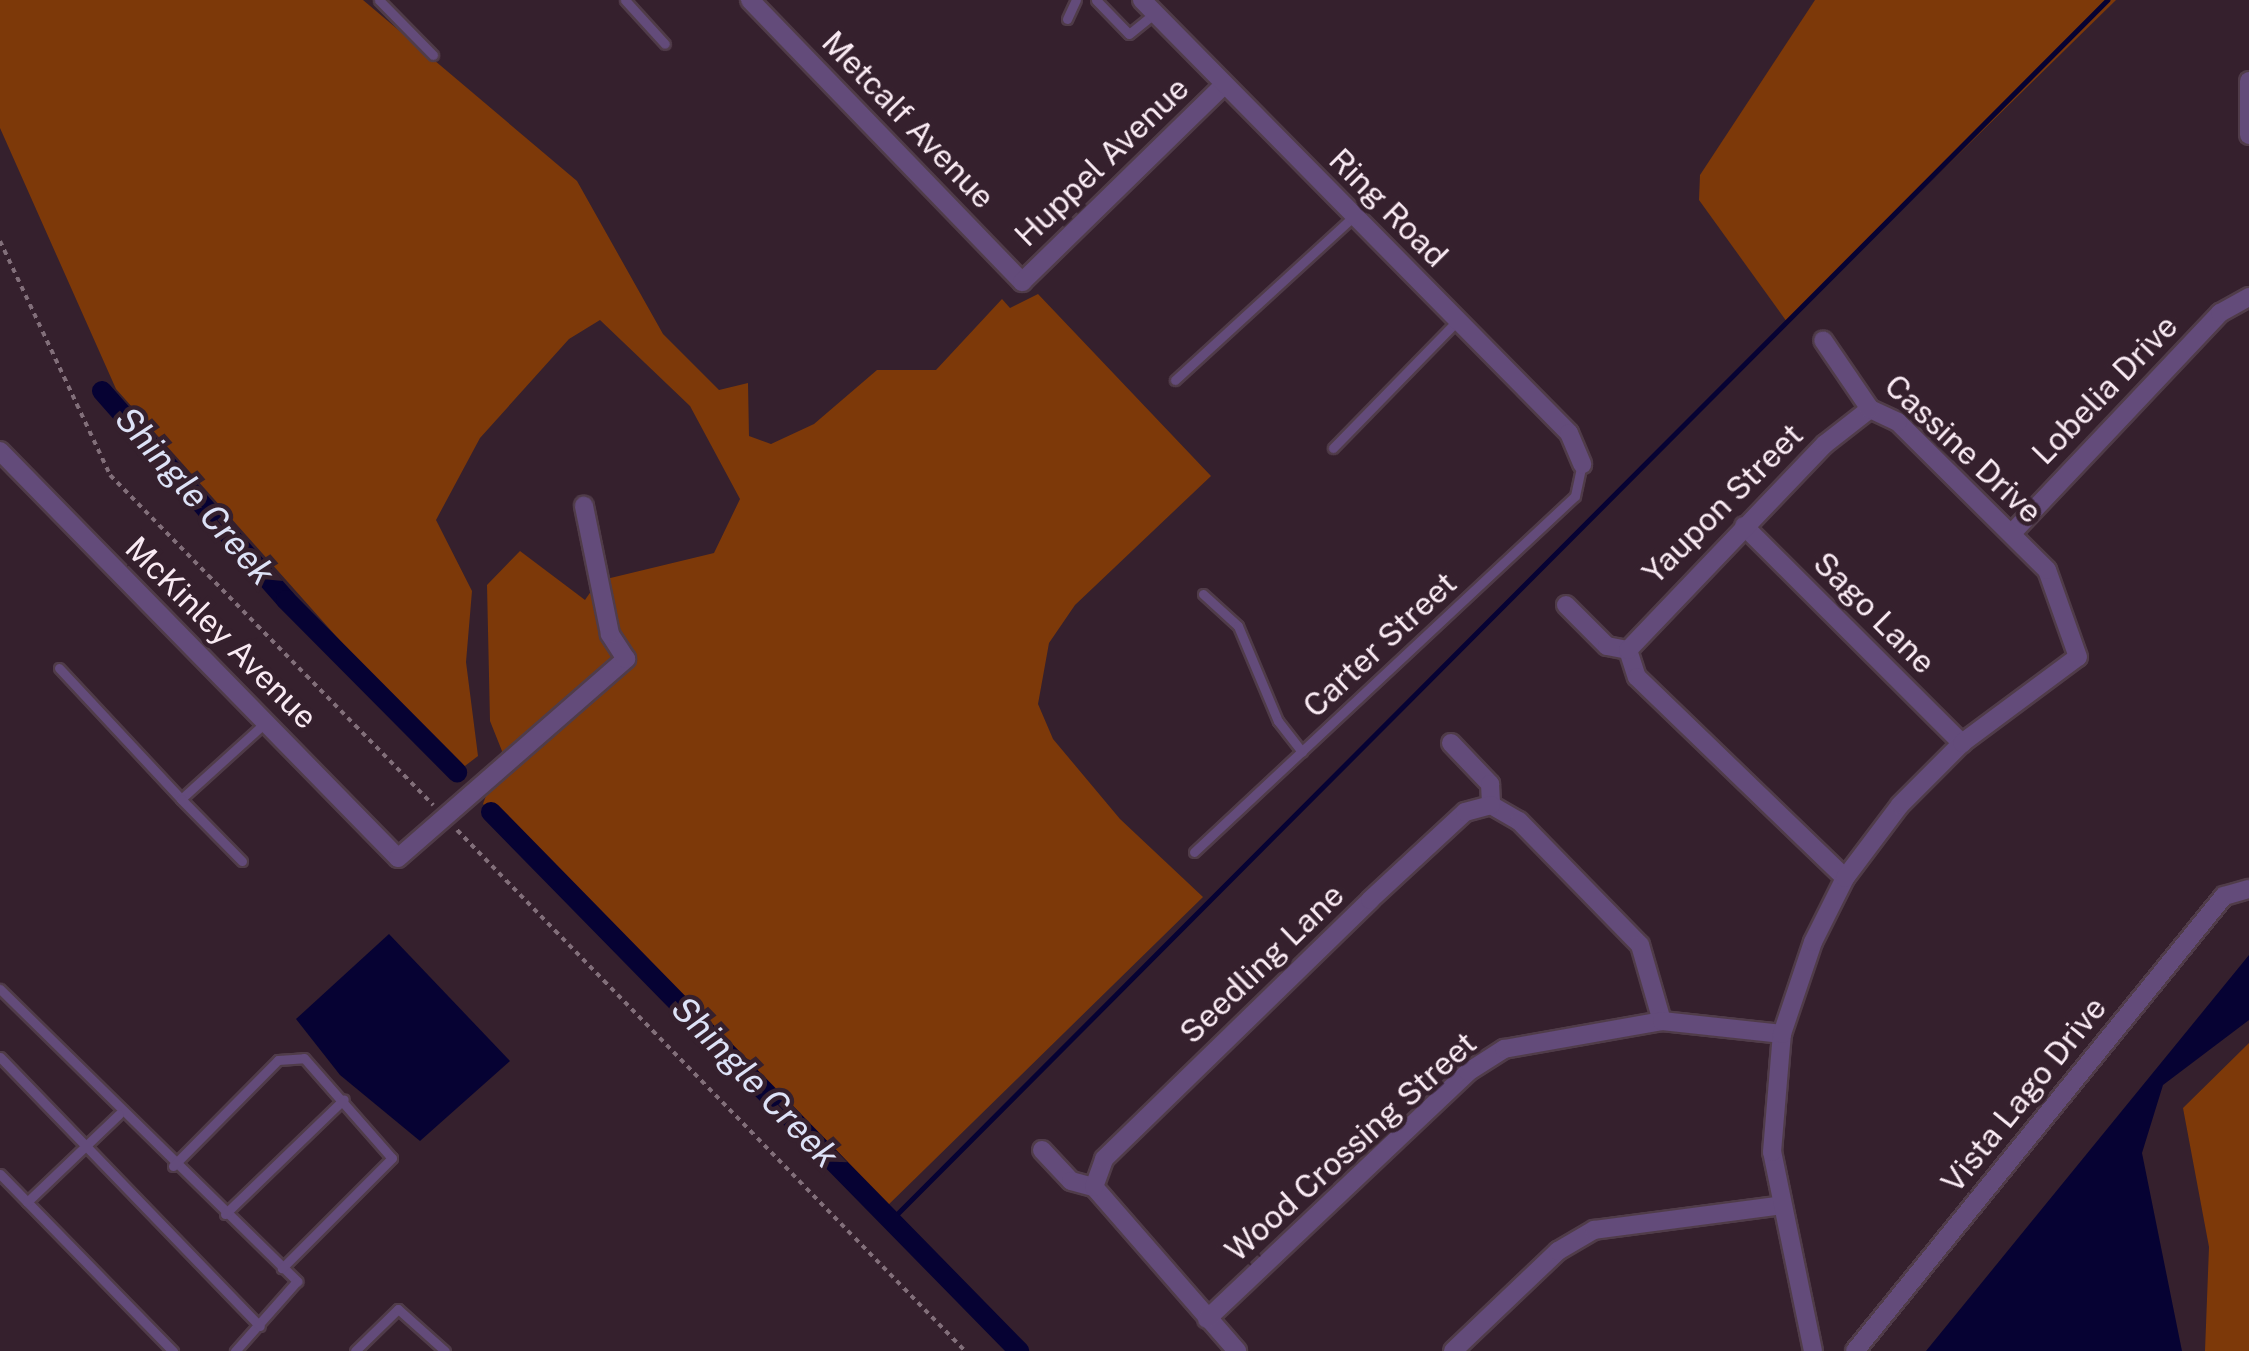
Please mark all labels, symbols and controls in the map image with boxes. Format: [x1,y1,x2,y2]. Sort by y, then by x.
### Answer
street label: Metcalf Avenue [814,23,1002,217]
street label: Huppel Avenue [1007,69,1197,255]
street label: Ring Road [1321,141,1455,275]
street label: Lobelia Drive [2024,307,2186,473]
street label: Cassine Drive [1876,367,2050,531]
water label: Shingle Creek [106,398,284,594]
street label: Yaupon Street [1635,416,1811,592]
street label: McKinley Avenue [117,529,325,737]
street label: Sago Lane [1805,544,1943,682]
street label: Carter Street [1295,564,1465,726]
street label: Seedling Lane [1172,876,1352,1052]
water label: Shingle Creek [663,988,847,1176]
street label: Vista Lago Drive [1933,989,2115,1201]
street label: Wood Crossing Street [1218,1024,1484,1270]

